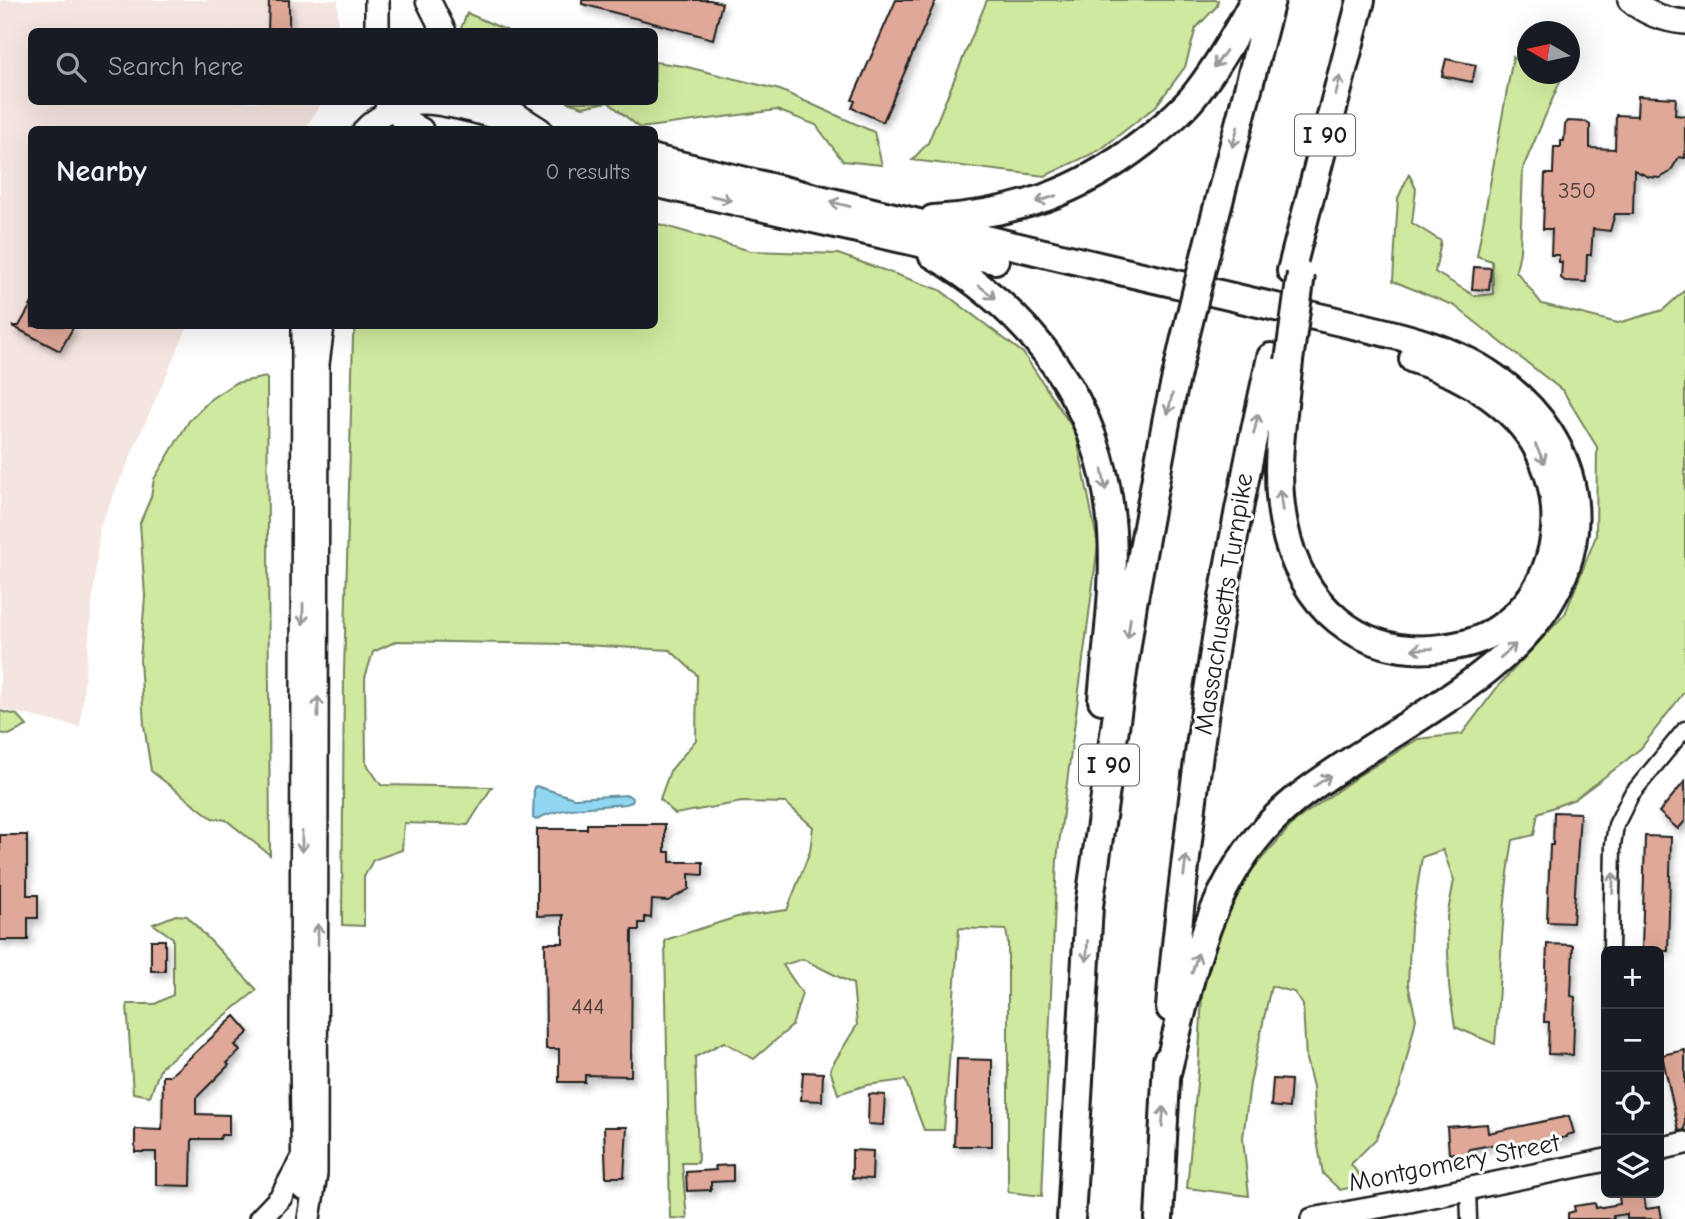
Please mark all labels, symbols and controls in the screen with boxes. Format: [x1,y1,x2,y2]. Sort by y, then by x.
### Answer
north arrow [1517,21,1580,84]
search box [28,28,658,105]
icon: search [52,48,90,86]
one-way arrow [1213,49,1227,68]
text: Search here [108,52,243,82]
one-way arrow [1332,75,1345,97]
road number: I 90 [1295,114,1355,155]
one-way arrow [1228,125,1241,148]
text: Nearby [56,154,147,189]
text: 0 results [546,158,630,185]
house number: 350 [1558,177,1596,204]
one-way arrow [709,192,732,205]
one-way arrow [1035,194,1057,206]
one-way arrow [830,197,852,210]
one-way arrow [977,284,995,299]
one-way arrow [1163,392,1176,415]
one-way arrow [1249,413,1263,436]
one-way arrow [1534,443,1547,464]
one-way arrow [1098,468,1112,491]
street label: Massachusetts Turnpike [1189,471,1259,737]
one-way arrow [1275,489,1288,512]
one-way arrow [296,602,309,625]
one-way arrow [1122,616,1135,639]
one-way arrow [1411,643,1434,656]
one-way arrow [1499,643,1517,659]
one-way arrow [311,696,325,719]
road number: I 90 [1079,744,1139,786]
one-way arrow [1312,774,1331,788]
one-way arrow [295,830,309,853]
one-way arrow [1179,855,1192,878]
one-way arrow [1606,872,1620,895]
one-way arrow [311,923,324,946]
one-way arrow [1080,939,1093,962]
map controls [1601,946,1664,1198]
button: + [1601,946,1664,1009]
one-way arrow [1189,952,1202,974]
house number: 444 [571,993,605,1020]
button: − [1601,1009,1664,1072]
button: locate [1601,1072,1664,1135]
one-way arrow [1157,1106,1170,1129]
street label: Montgomery Street [1346,1128,1564,1198]
button: layers [1601,1135,1664,1198]

